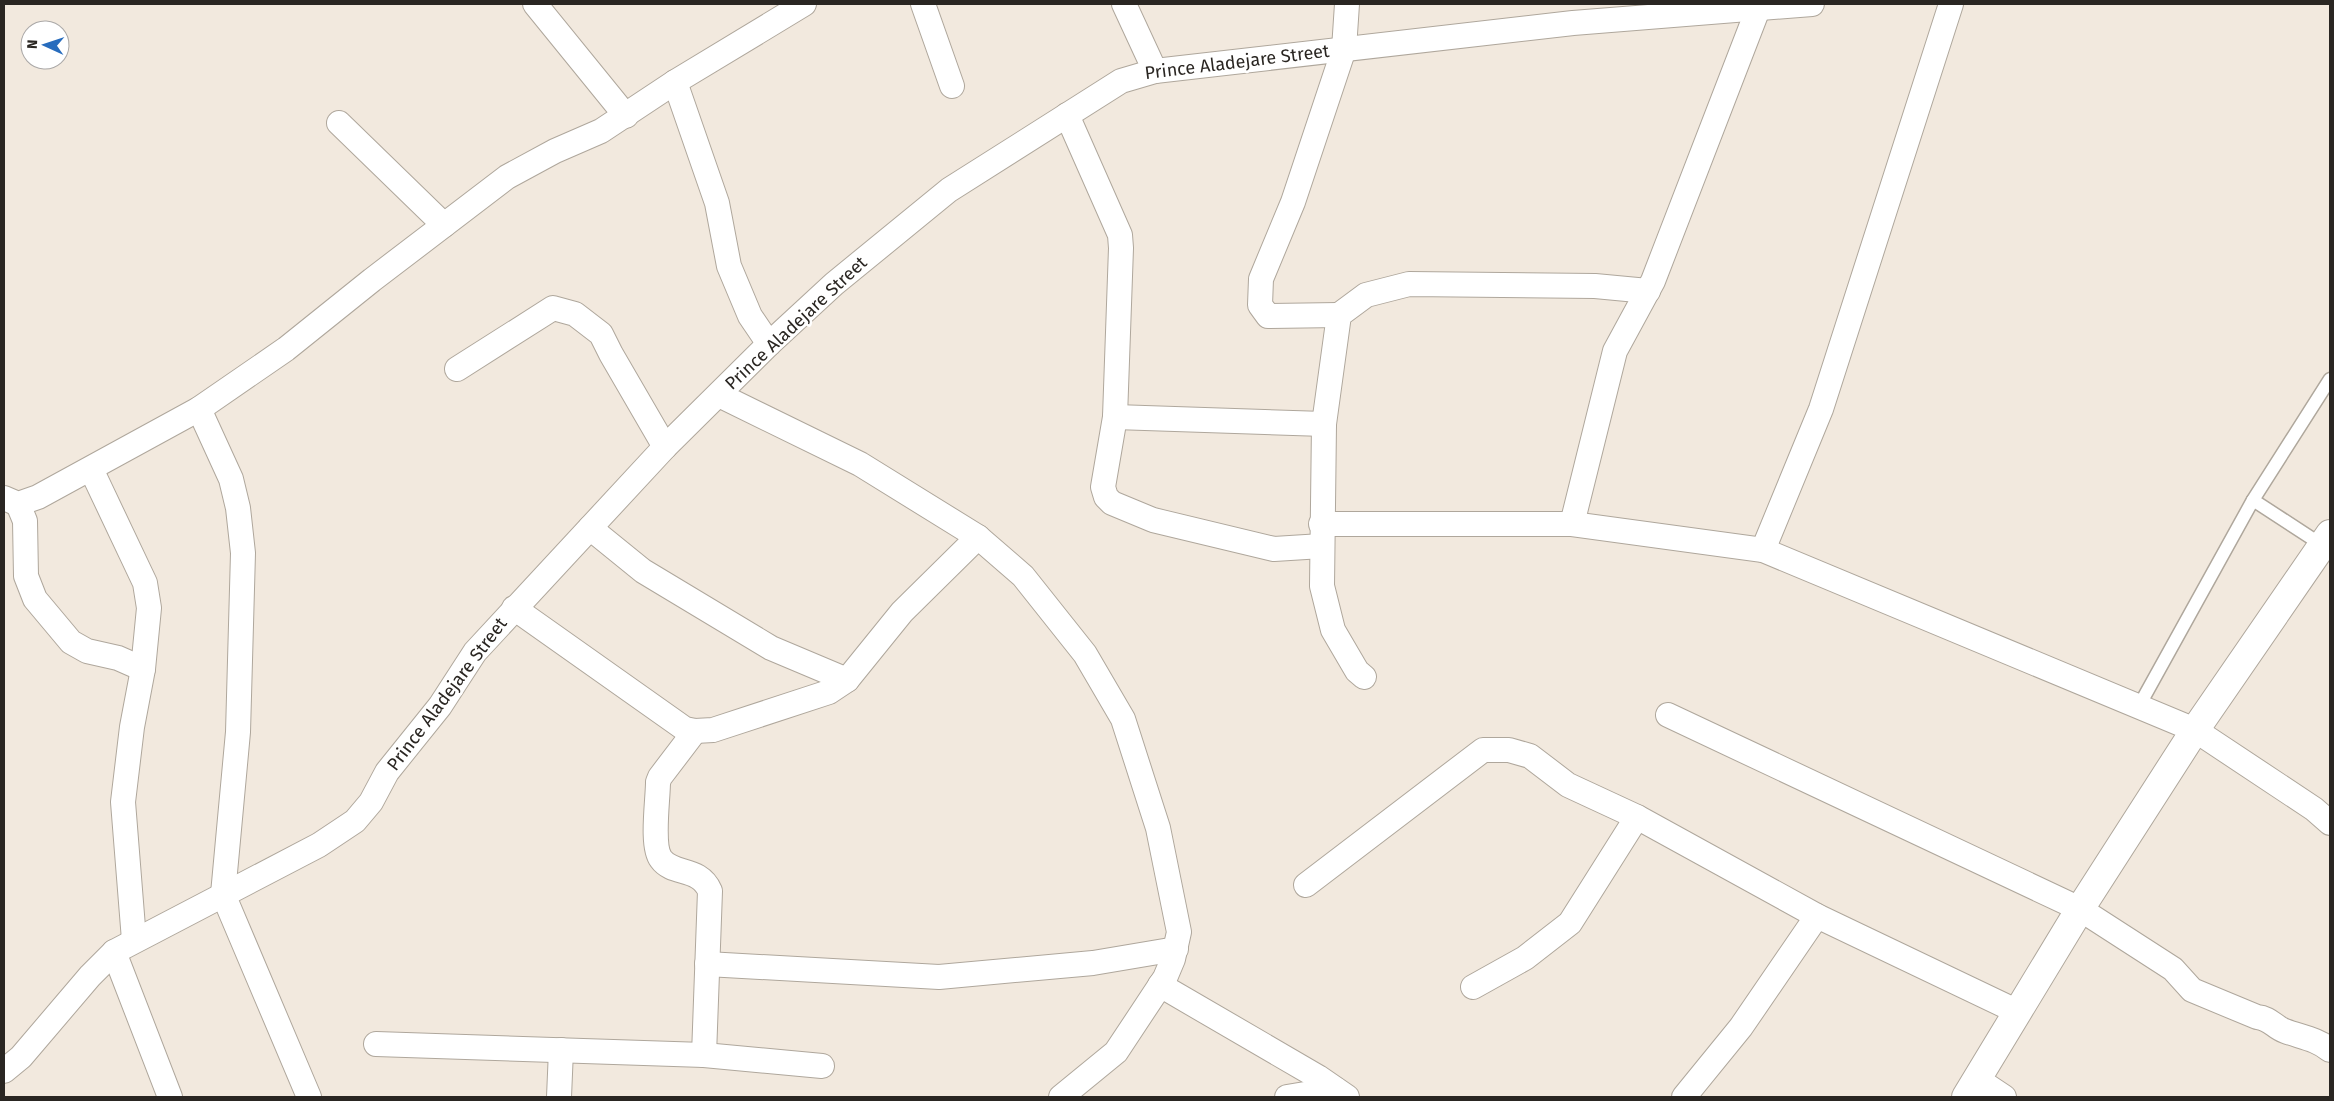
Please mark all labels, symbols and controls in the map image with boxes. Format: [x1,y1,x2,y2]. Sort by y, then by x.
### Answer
north arrow [20,20,70,70]
text: N [24,39,41,49]
street label: Prince Aladejare Street [1143,40,1331,84]
street label: Prince Aladejare Street [720,251,872,394]
street label: Prince Aladejare Street [382,613,512,775]

